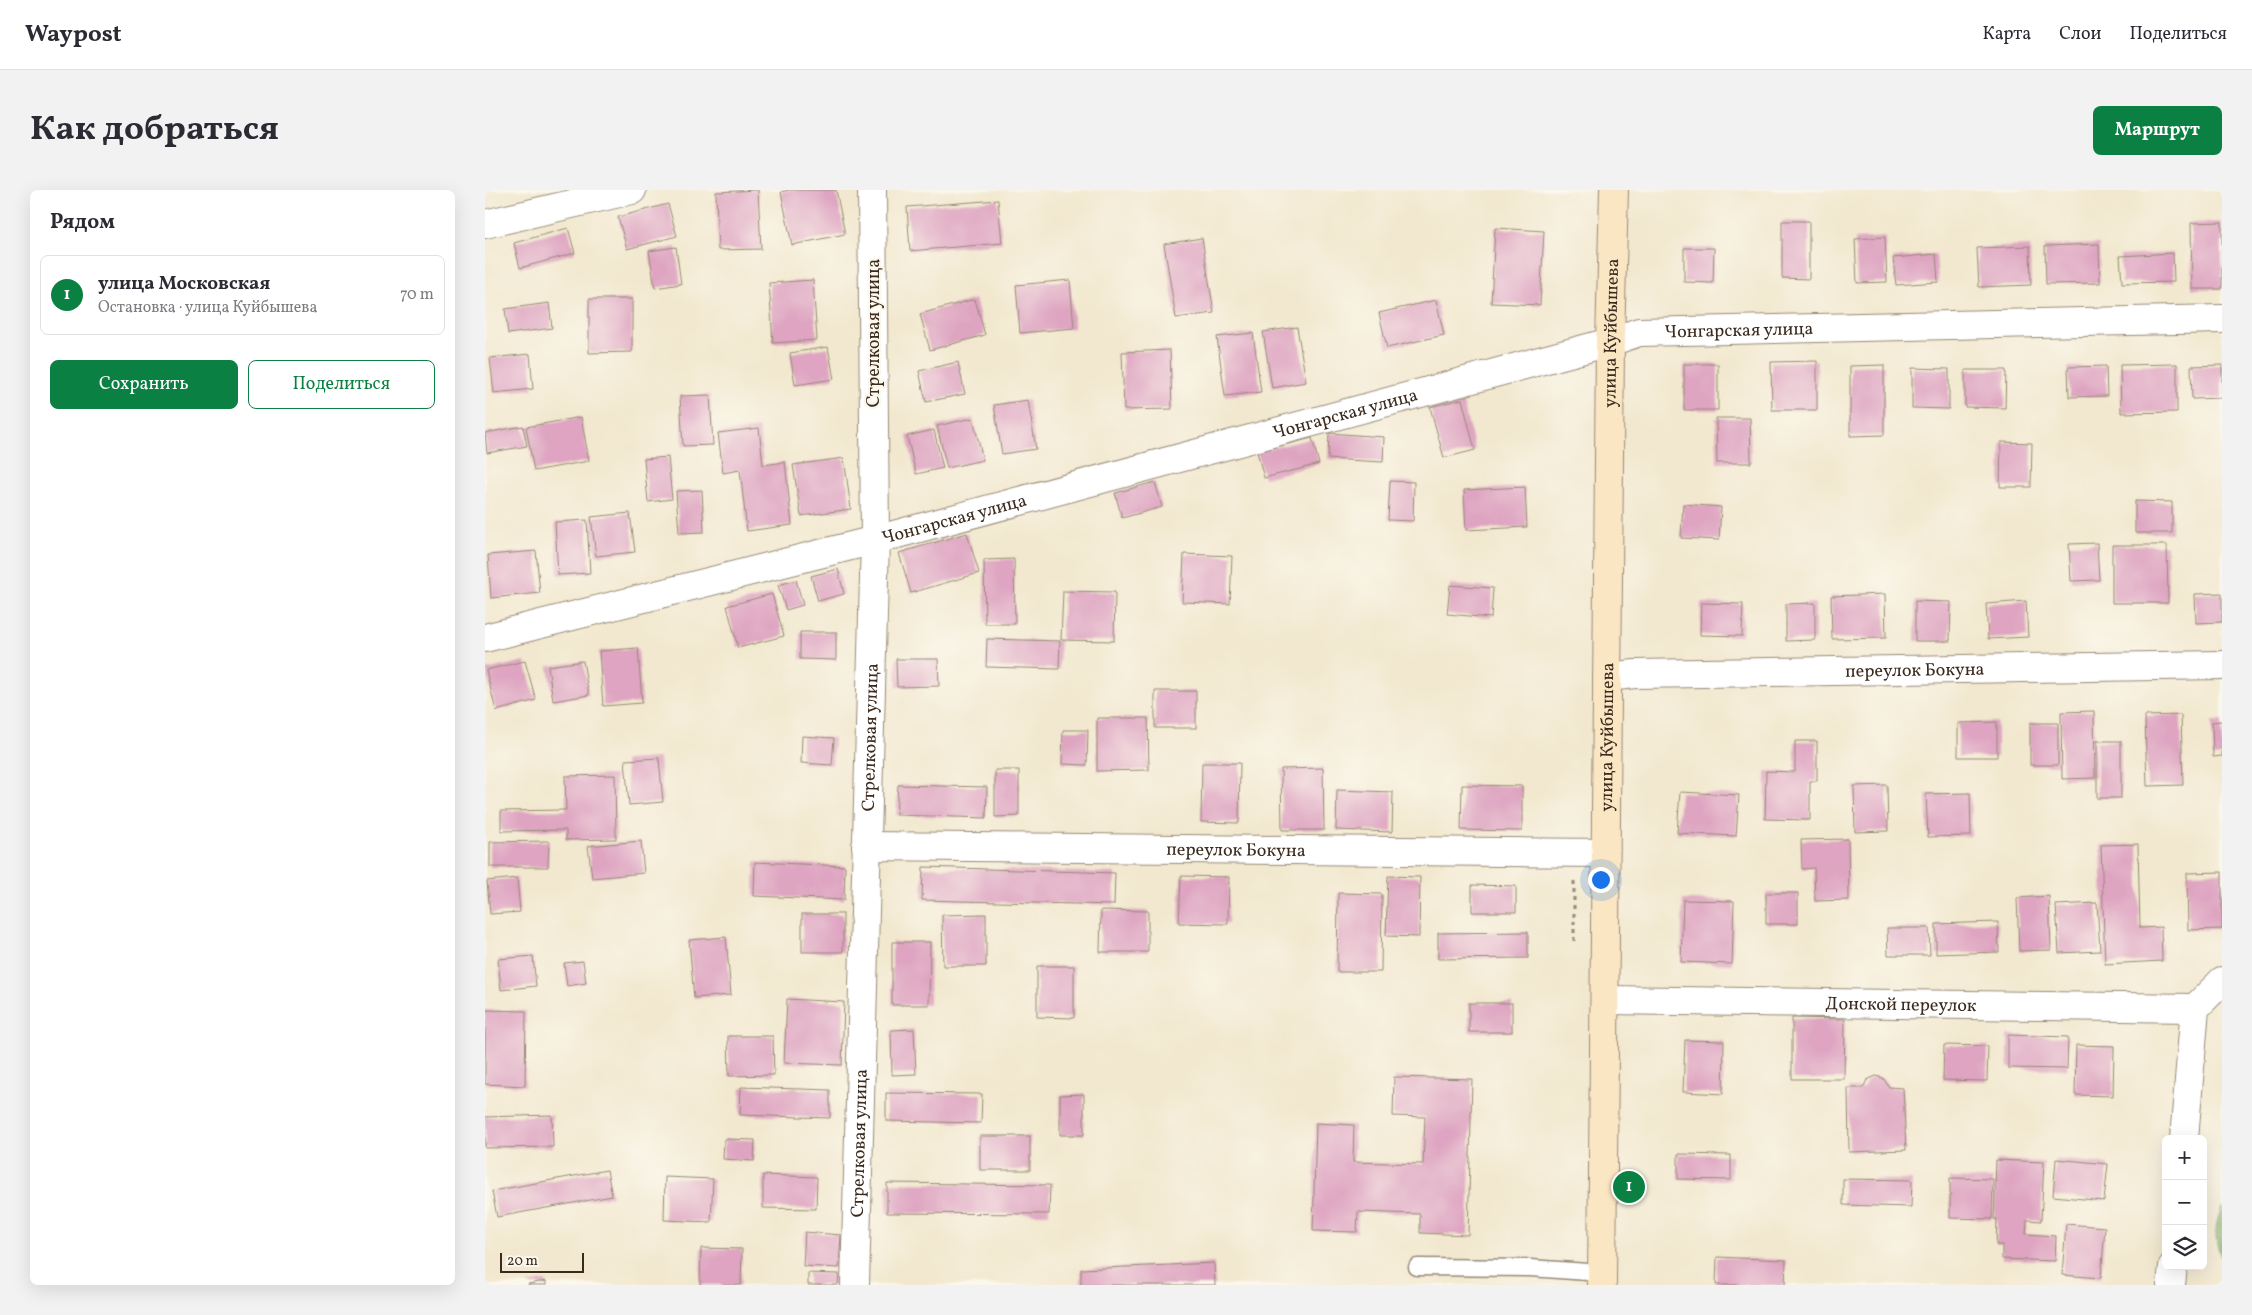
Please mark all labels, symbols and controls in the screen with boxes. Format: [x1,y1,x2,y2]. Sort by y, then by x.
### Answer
text: Waypost [25,18,122,52]
text: Карта [1983,22,2031,47]
text: Слои [2059,22,2101,47]
text: Поделиться [2129,22,2227,47]
text: Как добраться [30,106,279,154]
button: Маршрут [2093,106,2222,155]
text: Рядом [50,208,115,237]
street label: улица Куйбышева [1598,258,1626,408]
street label: Стрелковая улица [862,259,887,407]
text: улица Московская [98,271,270,297]
text: 1 [64,284,70,306]
text: 70 m [400,284,434,306]
text: Остановка · улица Куйбышева [98,297,317,319]
street label: Чонгарская улица [1664,317,1814,345]
button: Сохранить [50,360,238,409]
button: Поделиться [248,360,435,409]
street label: Чонгарская улица [1270,383,1421,446]
street label: Чонгарская улица [879,489,1030,552]
street label: переулок Бокуна [1845,658,1985,685]
street label: улица Куйбышева [1595,662,1621,812]
street label: Стрелковая улица [857,663,886,812]
street label: переулок Бокуна [1166,838,1306,864]
your location [1588,867,1614,893]
street label: Донской переулок [1825,992,1977,1019]
street label: Стрелковая улица [846,1069,875,1218]
map controls [2162,1135,2207,1270]
button: + [2162,1135,2207,1180]
pin: 1 [1613,1168,1645,1206]
button: − [2162,1180,2207,1225]
button: layers [2162,1225,2207,1270]
scale bar [500,1250,584,1273]
text: 20 m [507,1252,538,1271]

